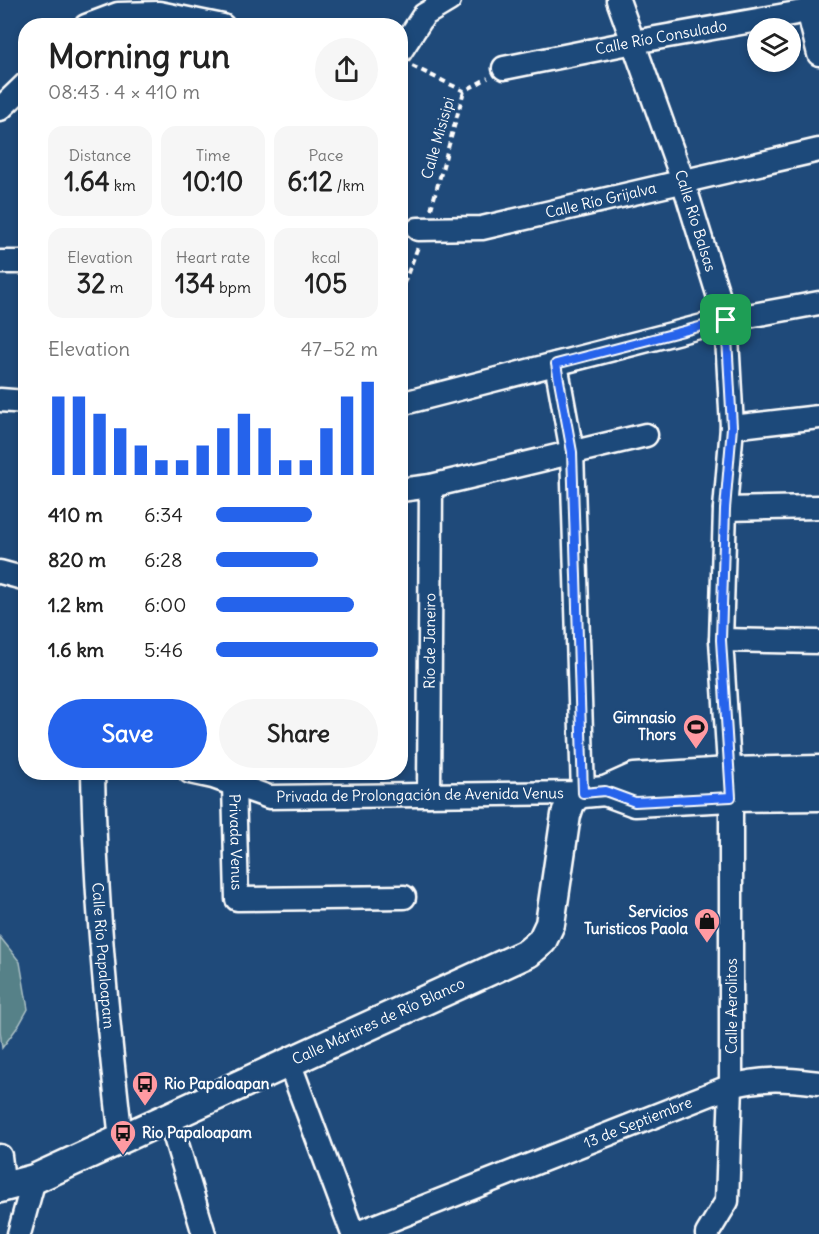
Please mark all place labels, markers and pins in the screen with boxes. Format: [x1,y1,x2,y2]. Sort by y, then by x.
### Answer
pin [700,294,751,345]
place label: Gimnasio Thors [613,708,677,744]
sports icon: Gimnasio Thors [681,712,711,750]
place label: Servicios Turisticos Paola [584,902,688,938]
shop icon: Servicios Turisticos Paola [692,906,722,944]
bus stop icon: Rio Papaloapan [130,1069,160,1107]
place label: Rio Papaloapan [164,1074,270,1094]
bus stop icon: Rio Papaloapam [108,1118,138,1156]
place label: Rio Papaloapam [142,1123,252,1143]

